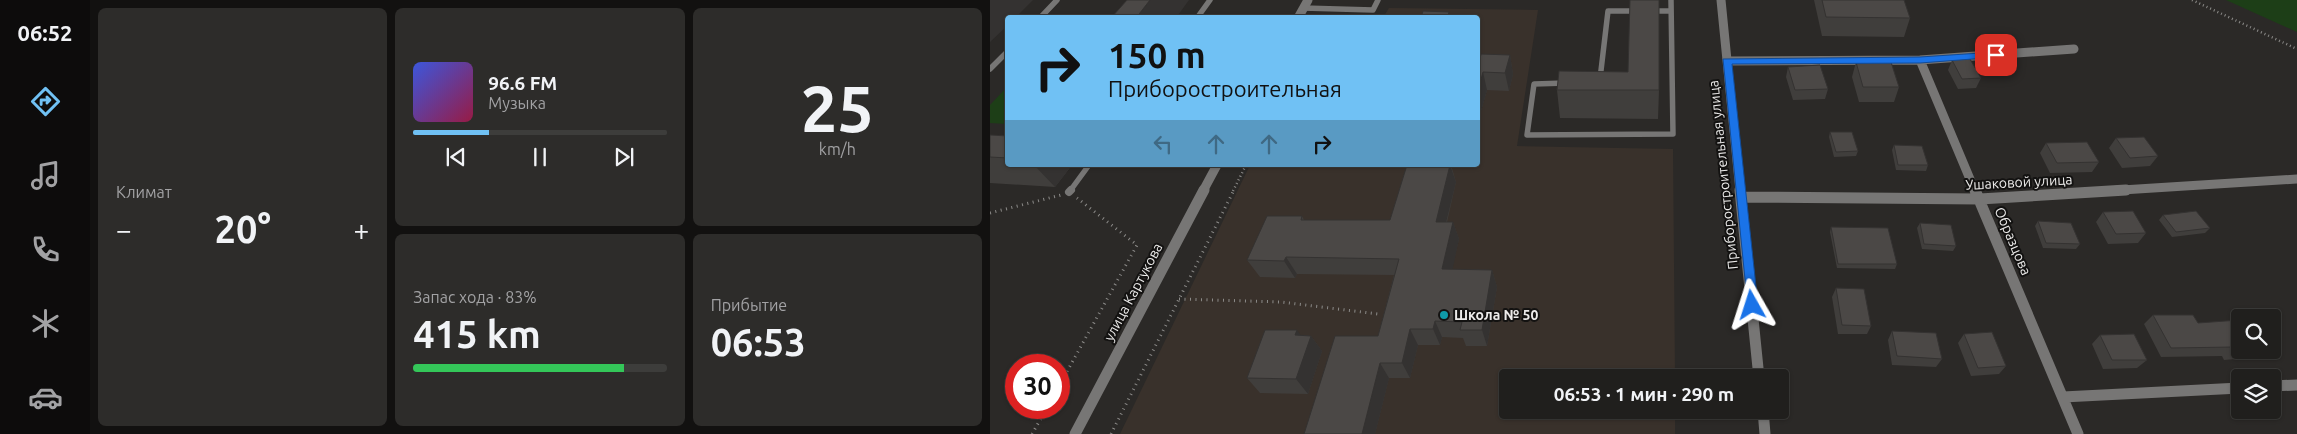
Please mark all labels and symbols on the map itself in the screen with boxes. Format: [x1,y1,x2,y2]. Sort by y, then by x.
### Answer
pin [1975,34,2017,76]
street label: Приборостроительная улица [1705,80,1741,270]
street label: Ушаковой улица [1965,171,2073,193]
street label: Образцова [1991,205,2035,277]
street label: улица Картукова [1100,240,1166,344]
position arrow [1725,278,1777,330]
place label: Школа № 50 [1454,307,1538,323]
marker: Школа № 50 [1438,309,1450,321]
speed limit sign: 30 [1005,354,1070,419]

